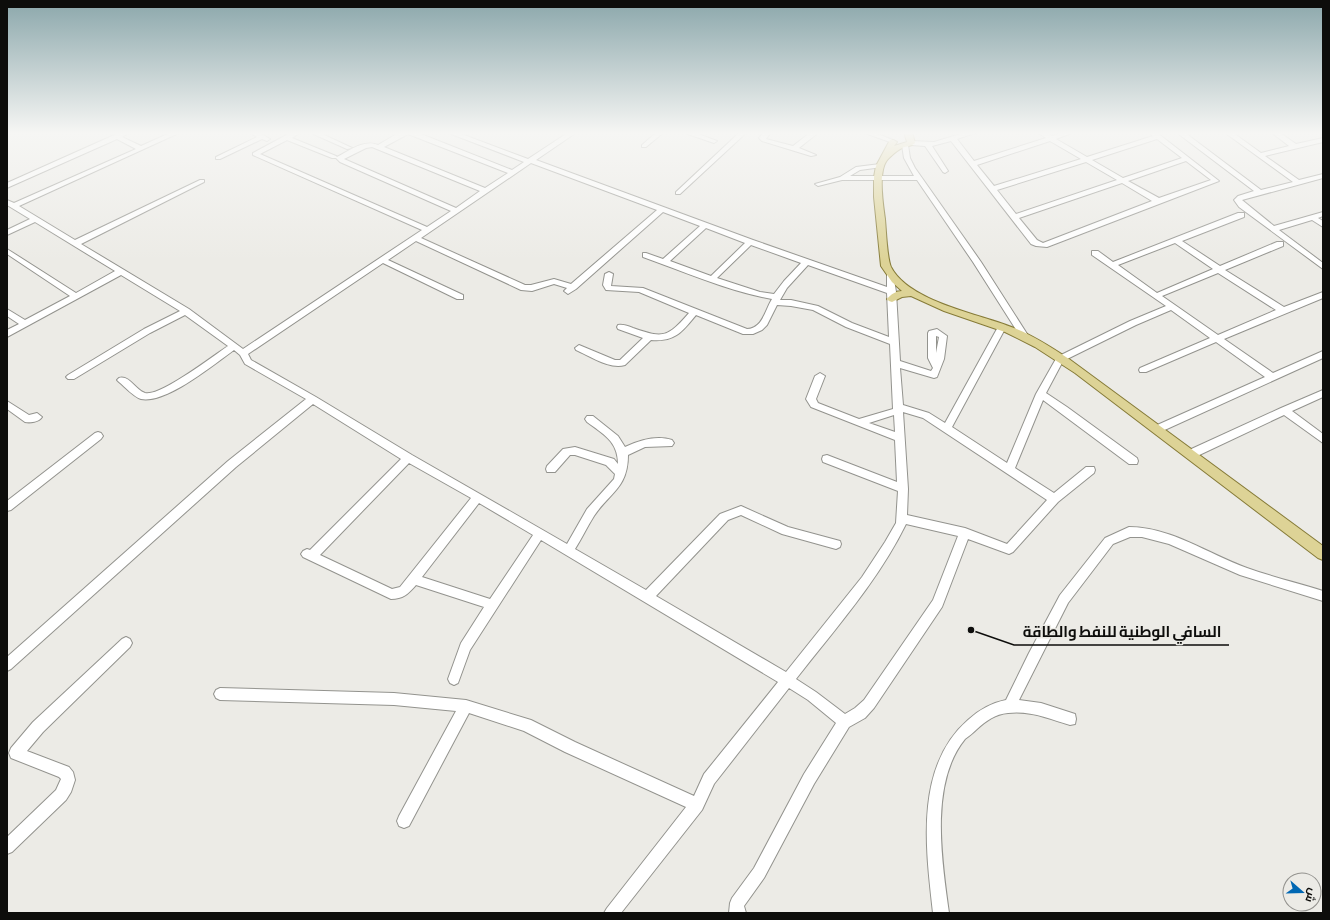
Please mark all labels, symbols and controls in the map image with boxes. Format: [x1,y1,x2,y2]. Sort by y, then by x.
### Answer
callout: السافي الوطنية للنفط والطاقة [1014,618,1229,645]
text: السافي الوطنية للنفط والطاقة [1023,625,1221,644]
north arrow [1282,872,1322,912]
text: ش [1302,886,1319,904]

